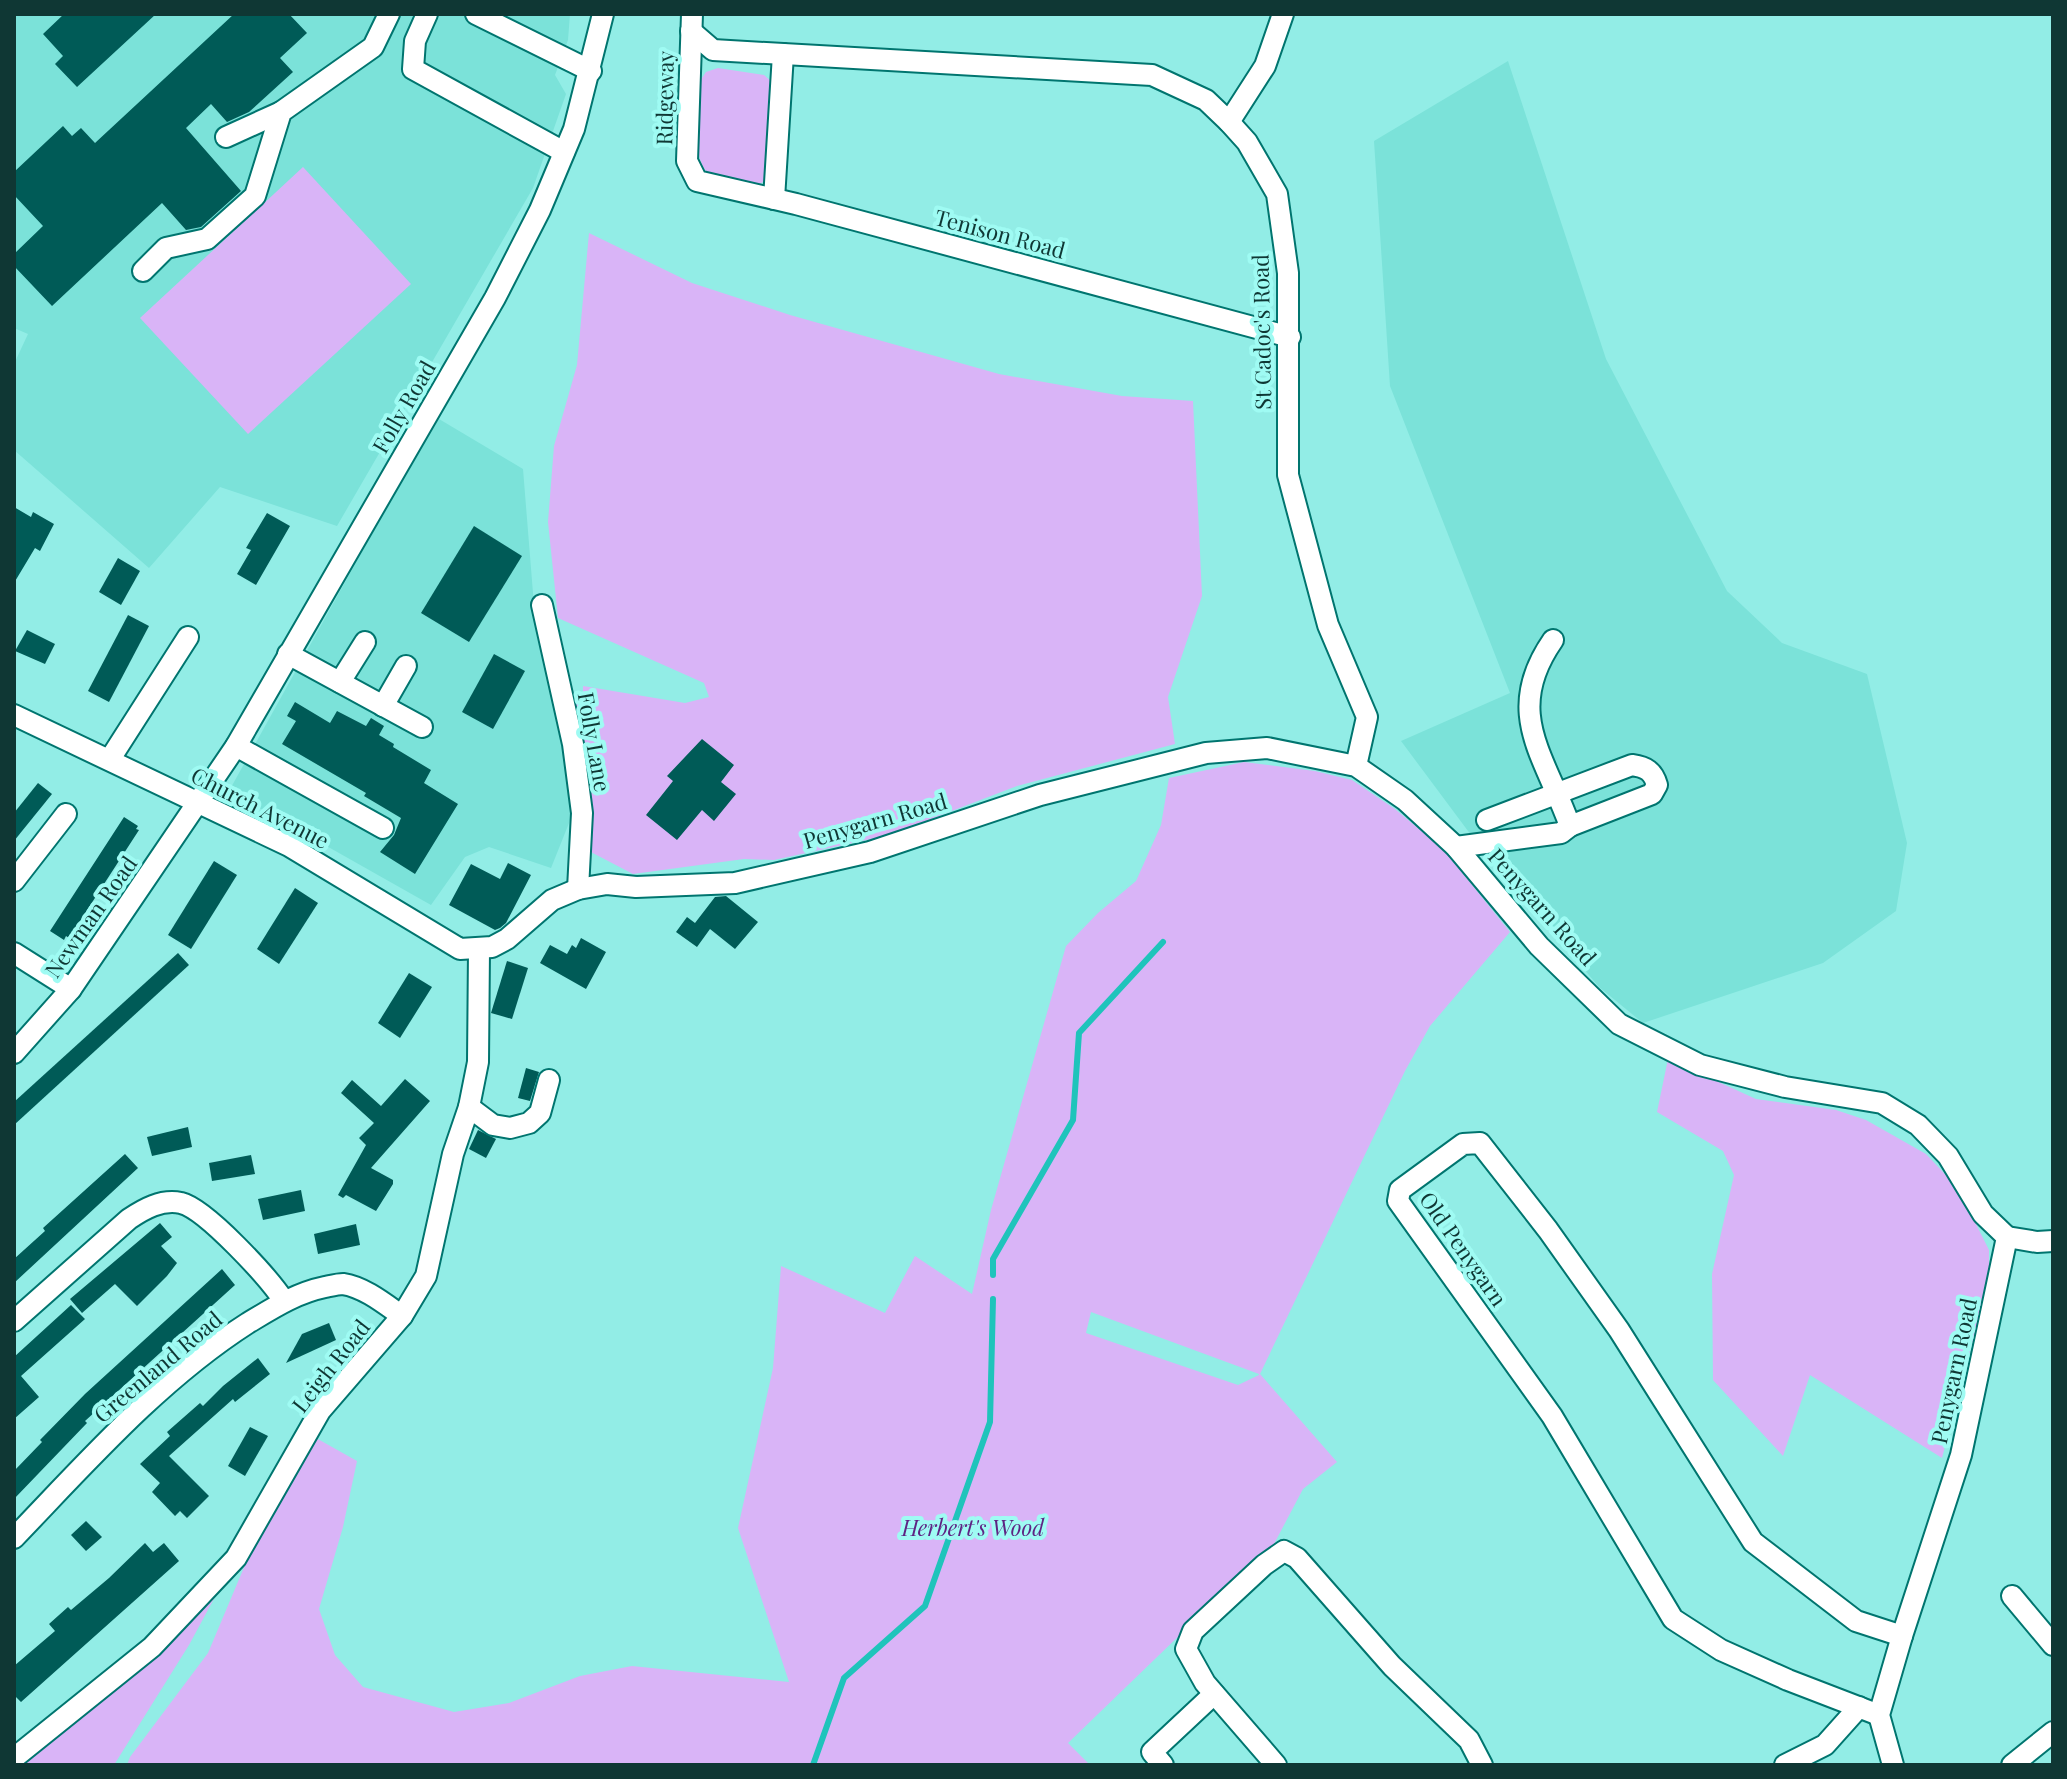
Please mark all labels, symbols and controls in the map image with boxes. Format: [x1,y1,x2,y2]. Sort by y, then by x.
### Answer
street label: Ridgeway [648,50,680,146]
street label: Tenison Road [932,201,1069,265]
street label: St Cadoc's Road [1245,254,1277,410]
street label: Folly Road [365,354,442,458]
street label: Folly Lane [571,690,618,794]
street label: Church Avenue [186,759,335,855]
street label: Penygarn Road [799,785,950,855]
street label: Penygarn Road [1482,841,1604,972]
street label: Newman Road [37,849,143,983]
street label: Old Penygarn [1413,1185,1514,1312]
street label: Penygarn Road [1923,1295,1983,1446]
street label: Greenland Road [87,1304,228,1429]
street label: Leigh Road [284,1312,376,1418]
park label: Herbert's Wood [901,1512,1045,1542]

